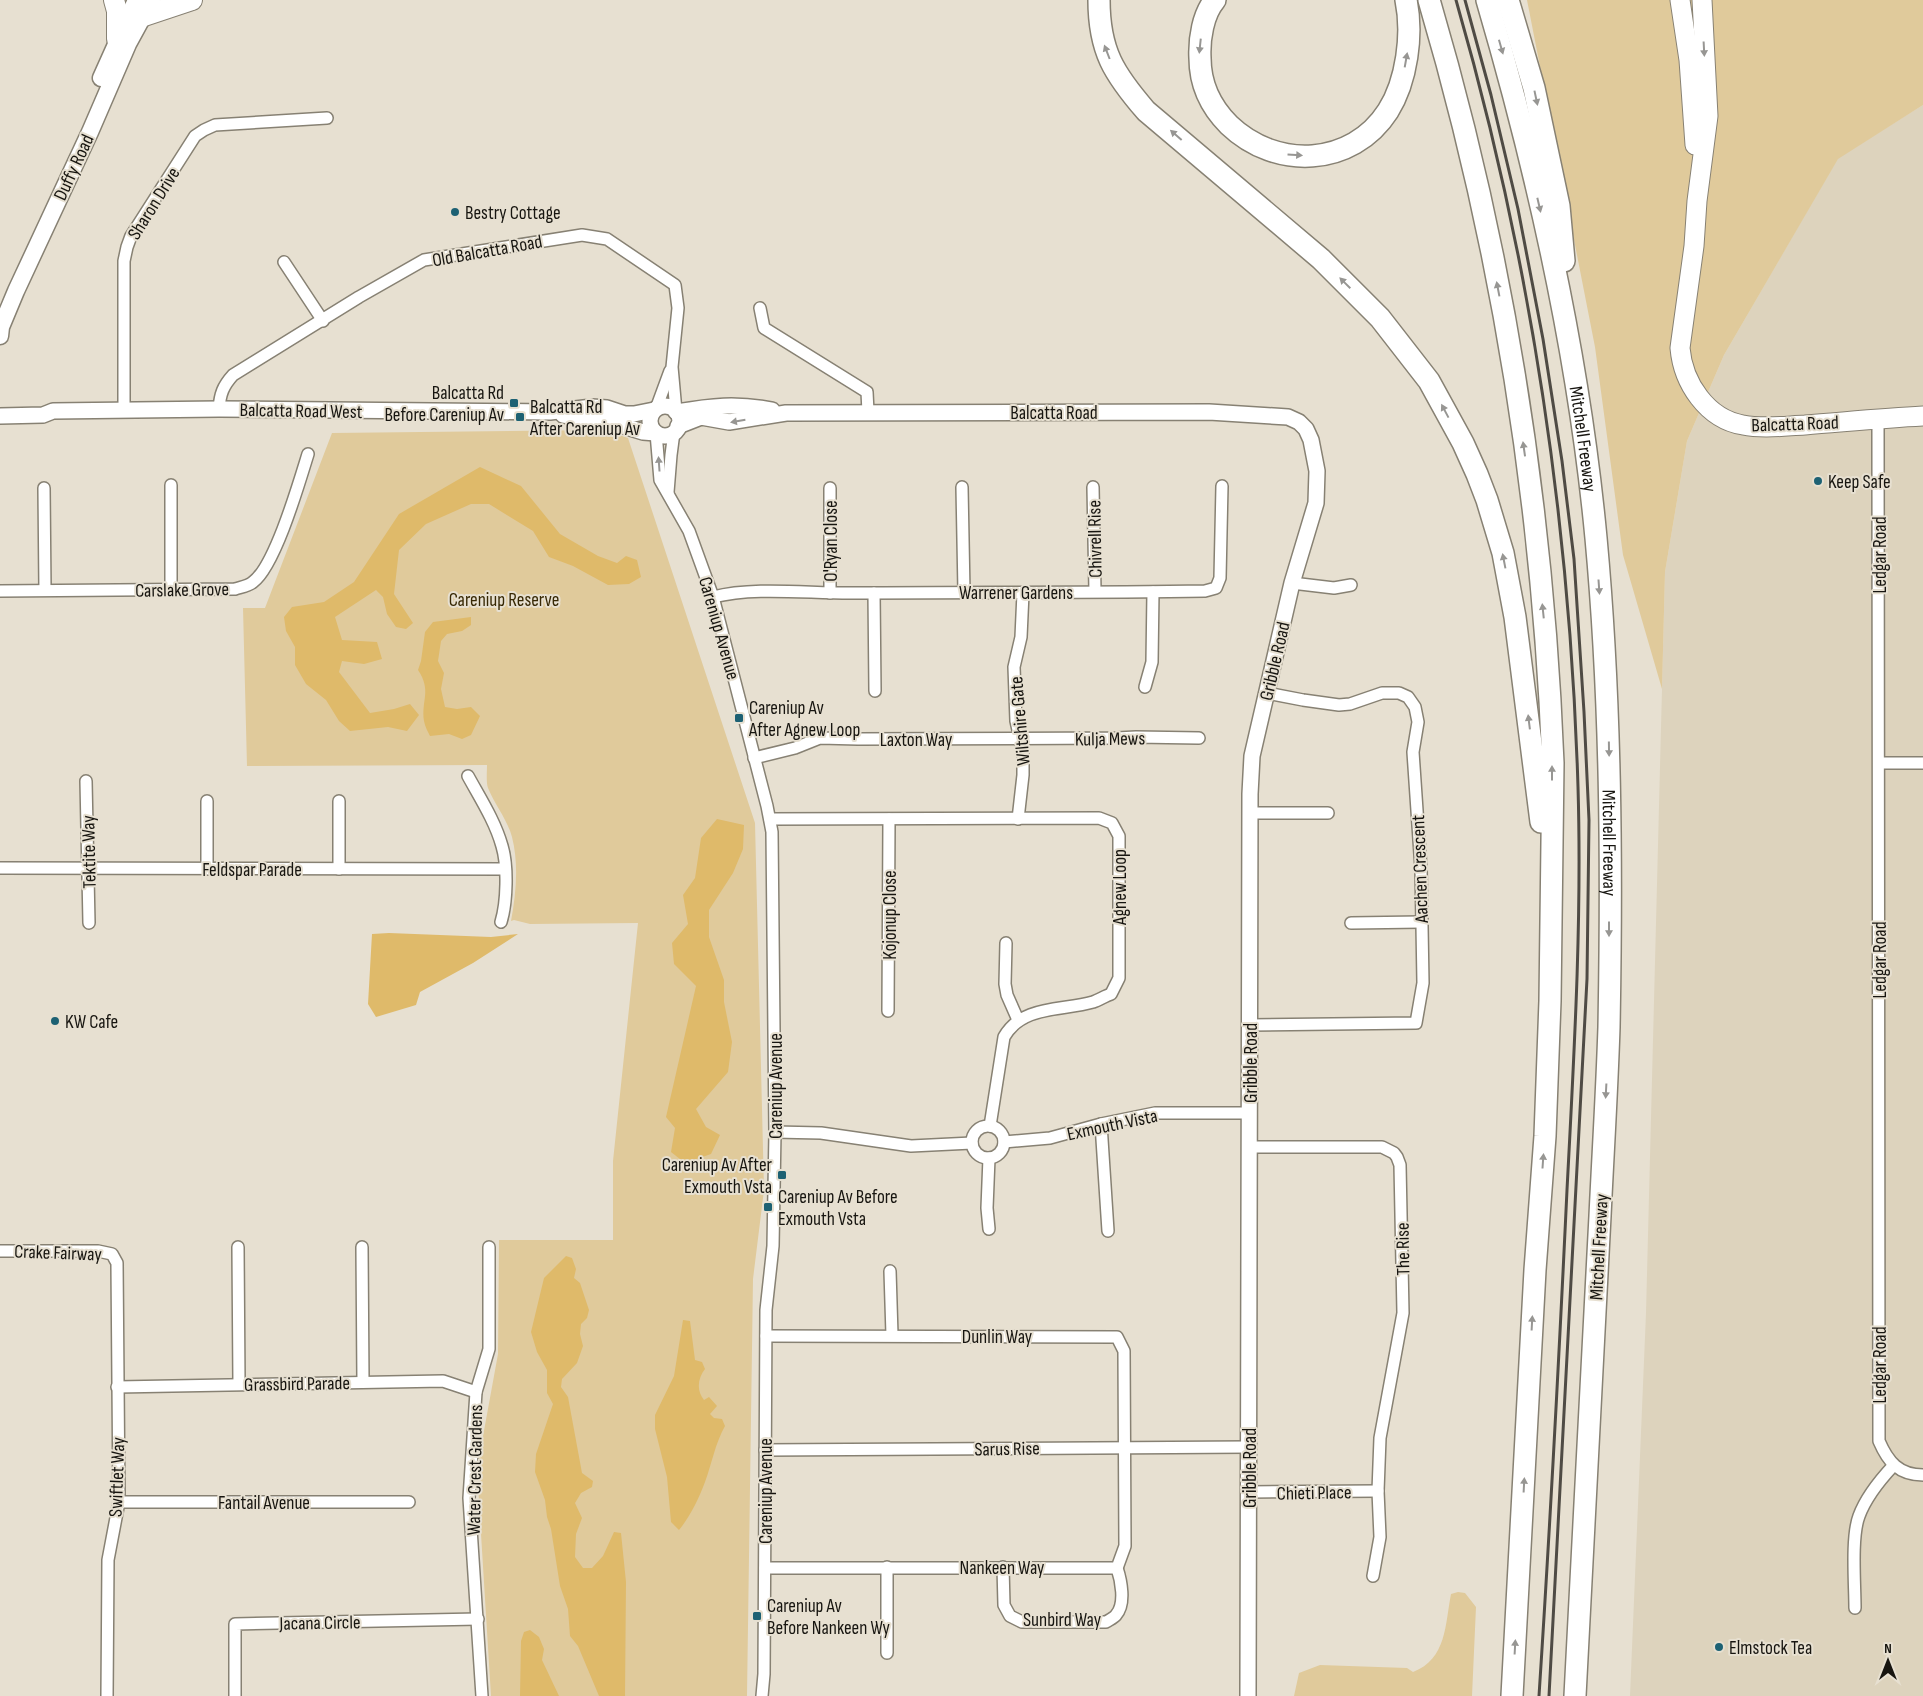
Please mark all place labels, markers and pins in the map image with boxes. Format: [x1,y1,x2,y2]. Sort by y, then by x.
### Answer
place label: Bestry Cottage [465,202,561,225]
marker: Bestry Cottage [449,206,461,218]
place label: Balcatta Rd Before Careniup Av [384,382,504,427]
place label: Balcatta Rd After Careniup Av [529,396,640,441]
marker: Balcatta Rd Before Careniup Av [508,397,520,409]
marker: Balcatta Rd After Careniup Av [514,411,526,423]
place label: Keep Safe [1828,471,1891,494]
marker: Keep Safe [1812,475,1824,487]
place label: Careniup Av After Agnew Loop [748,697,860,742]
marker: Careniup Av After Agnew Loop [733,712,745,724]
place label: KW Cafe [65,1011,118,1034]
marker: KW Cafe [49,1015,61,1027]
place label: Careniup Av After Exmouth Vsta [662,1154,773,1199]
marker: Careniup Av After Exmouth Vsta [776,1169,788,1181]
place label: Careniup Av Before Exmouth Vsta [778,1186,898,1231]
marker: Careniup Av Before Exmouth Vsta [762,1201,774,1213]
place label: Careniup Av Before Nankeen Wy [767,1595,891,1640]
marker: Careniup Av Before Nankeen Wy [751,1610,763,1622]
place label: Elmstock Tea [1729,1637,1812,1660]
marker: Elmstock Tea [1713,1641,1725,1653]

